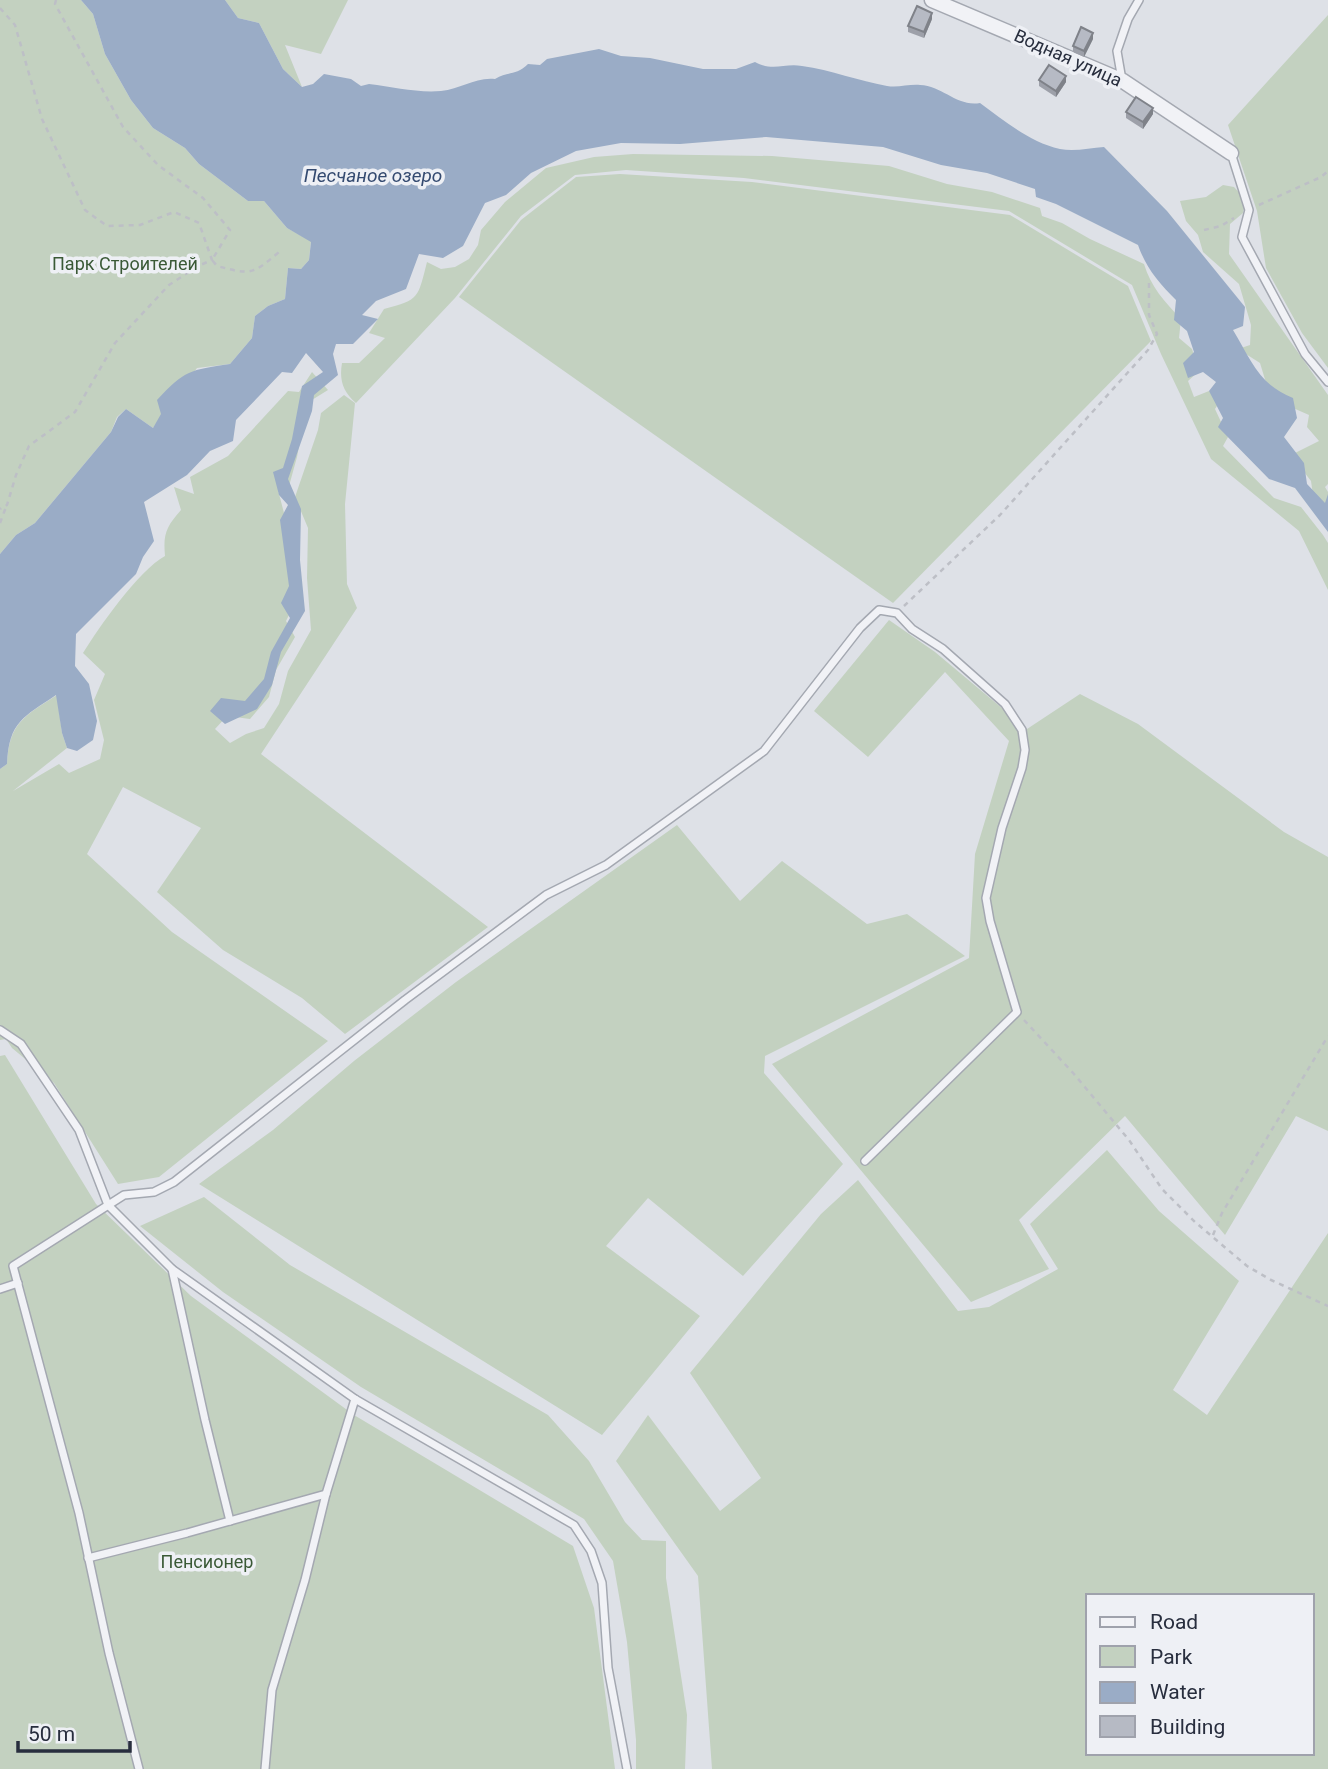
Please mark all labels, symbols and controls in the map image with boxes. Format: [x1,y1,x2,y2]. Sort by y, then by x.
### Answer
street label: Водная улица [1011,24,1125,91]
water label: Песчаное озеро [304,164,442,187]
park label: Парк Строителей [52,253,198,274]
park label: Пенсионер [161,1551,253,1572]
legend [1086,1594,1314,1755]
text: Road [1150,1610,1198,1634]
text: Park [1150,1645,1193,1669]
text: Water [1150,1680,1205,1704]
scale bar [18,1710,130,1754]
text: Building [1150,1715,1225,1739]
text: 50 m [28,1722,75,1746]

